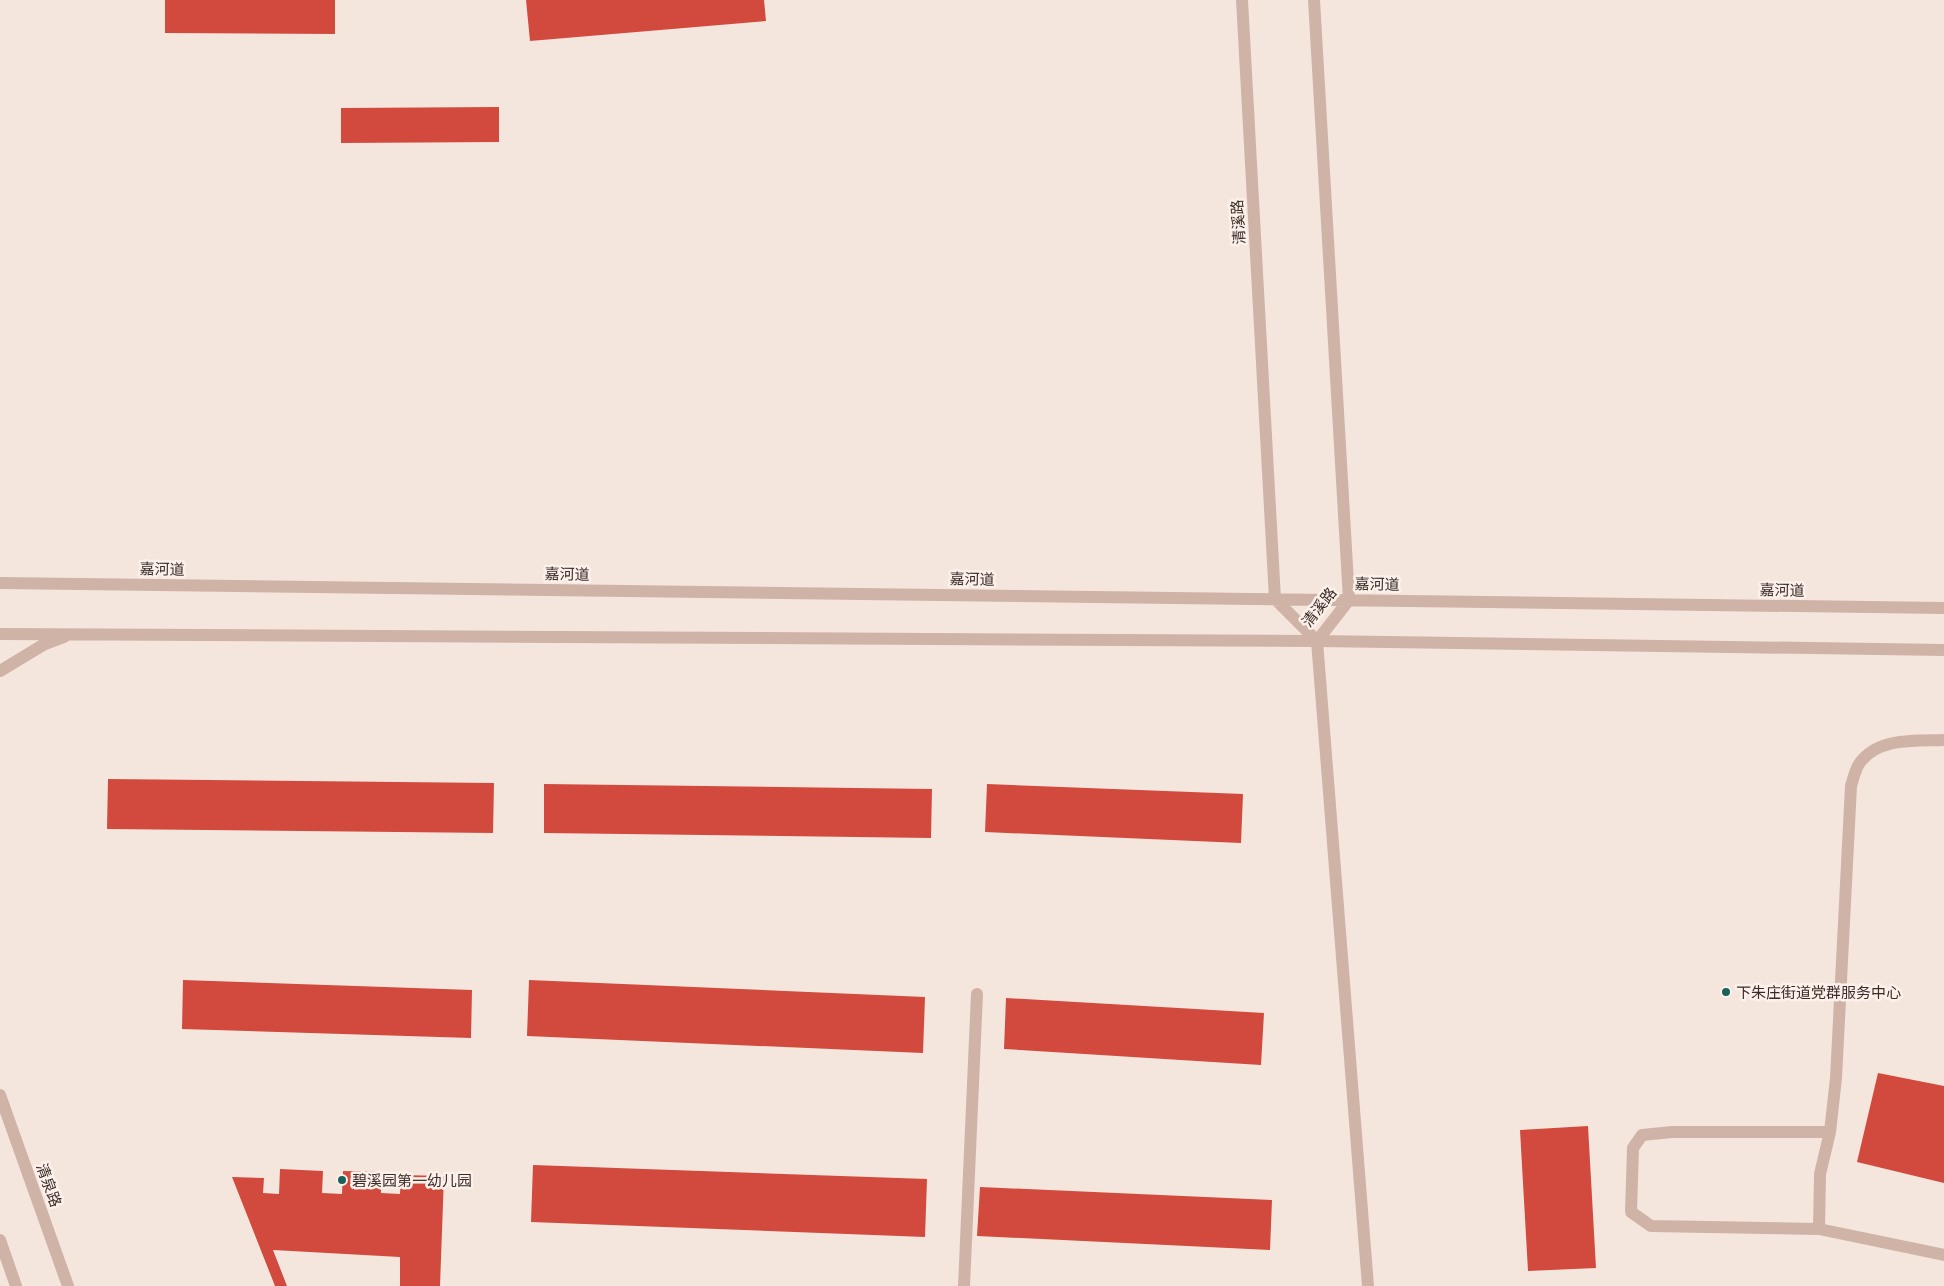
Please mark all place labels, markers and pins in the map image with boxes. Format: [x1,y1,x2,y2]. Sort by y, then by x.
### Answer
place label: 下朱庄街道党群服务中心 [1736,982,1901,1003]
marker: 下朱庄街道党群服务中心 [1720,986,1732,998]
place label: 碧溪园第一幼儿园 [352,1170,472,1191]
marker: 碧溪园第一幼儿园 [336,1174,348,1186]

